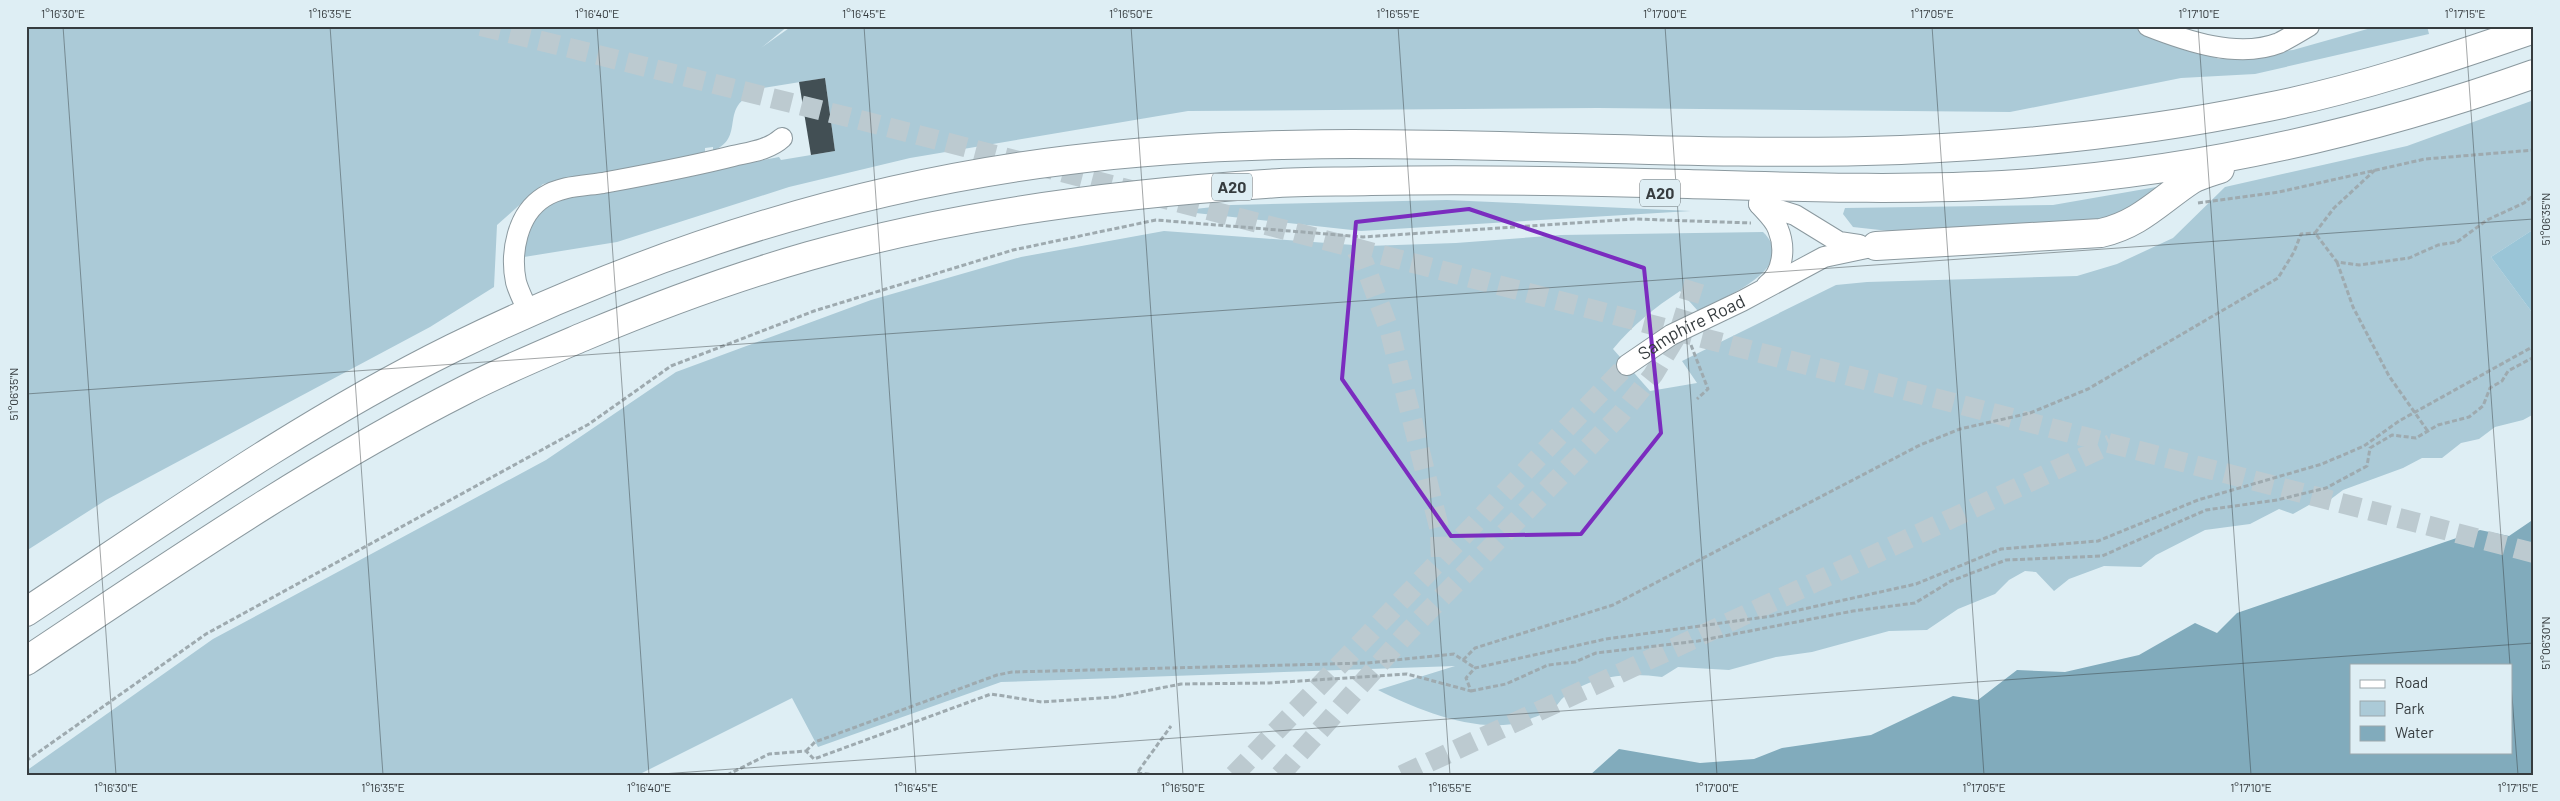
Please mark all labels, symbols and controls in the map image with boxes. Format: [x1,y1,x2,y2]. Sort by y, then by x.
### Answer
text: 1°16'30"E [41,6,85,20]
text: 1°16'35"E [308,6,352,20]
text: 1°16'40"E [575,6,619,20]
text: 1°16'45"E [842,6,886,20]
text: 1°16'50"E [1109,6,1153,20]
text: 1°16'55"E [1376,6,1420,20]
text: 1°17'00"E [1643,6,1687,20]
text: 1°17'05"E [1910,6,1954,20]
text: 1°17'10"E [2178,6,2220,20]
text: 1°17'15"E [2444,6,2486,20]
road number: A20 [1212,173,1252,200]
road number: A20 [1640,180,1680,207]
text: 51°06'35"N [2538,193,2552,245]
street label: Samphire Road [1633,289,1748,364]
text: 51°06'35"N [6,368,20,420]
text: 51°06'30"N [2538,616,2552,670]
legend [2350,664,2512,754]
text: Road [2395,673,2428,691]
text: Park [2395,699,2425,717]
text: Water [2395,723,2434,741]
text: 1°16'30"E [94,780,138,794]
text: 1°16'35"E [361,780,405,794]
text: 1°16'40"E [627,780,671,794]
text: 1°16'45"E [894,780,938,794]
text: 1°16'50"E [1161,780,1205,794]
text: 1°16'55"E [1428,780,1472,794]
text: 1°17'00"E [1695,780,1739,794]
text: 1°17'05"E [1962,780,2006,794]
text: 1°17'10"E [2230,780,2272,794]
text: 1°17'15"E [2497,780,2539,794]

